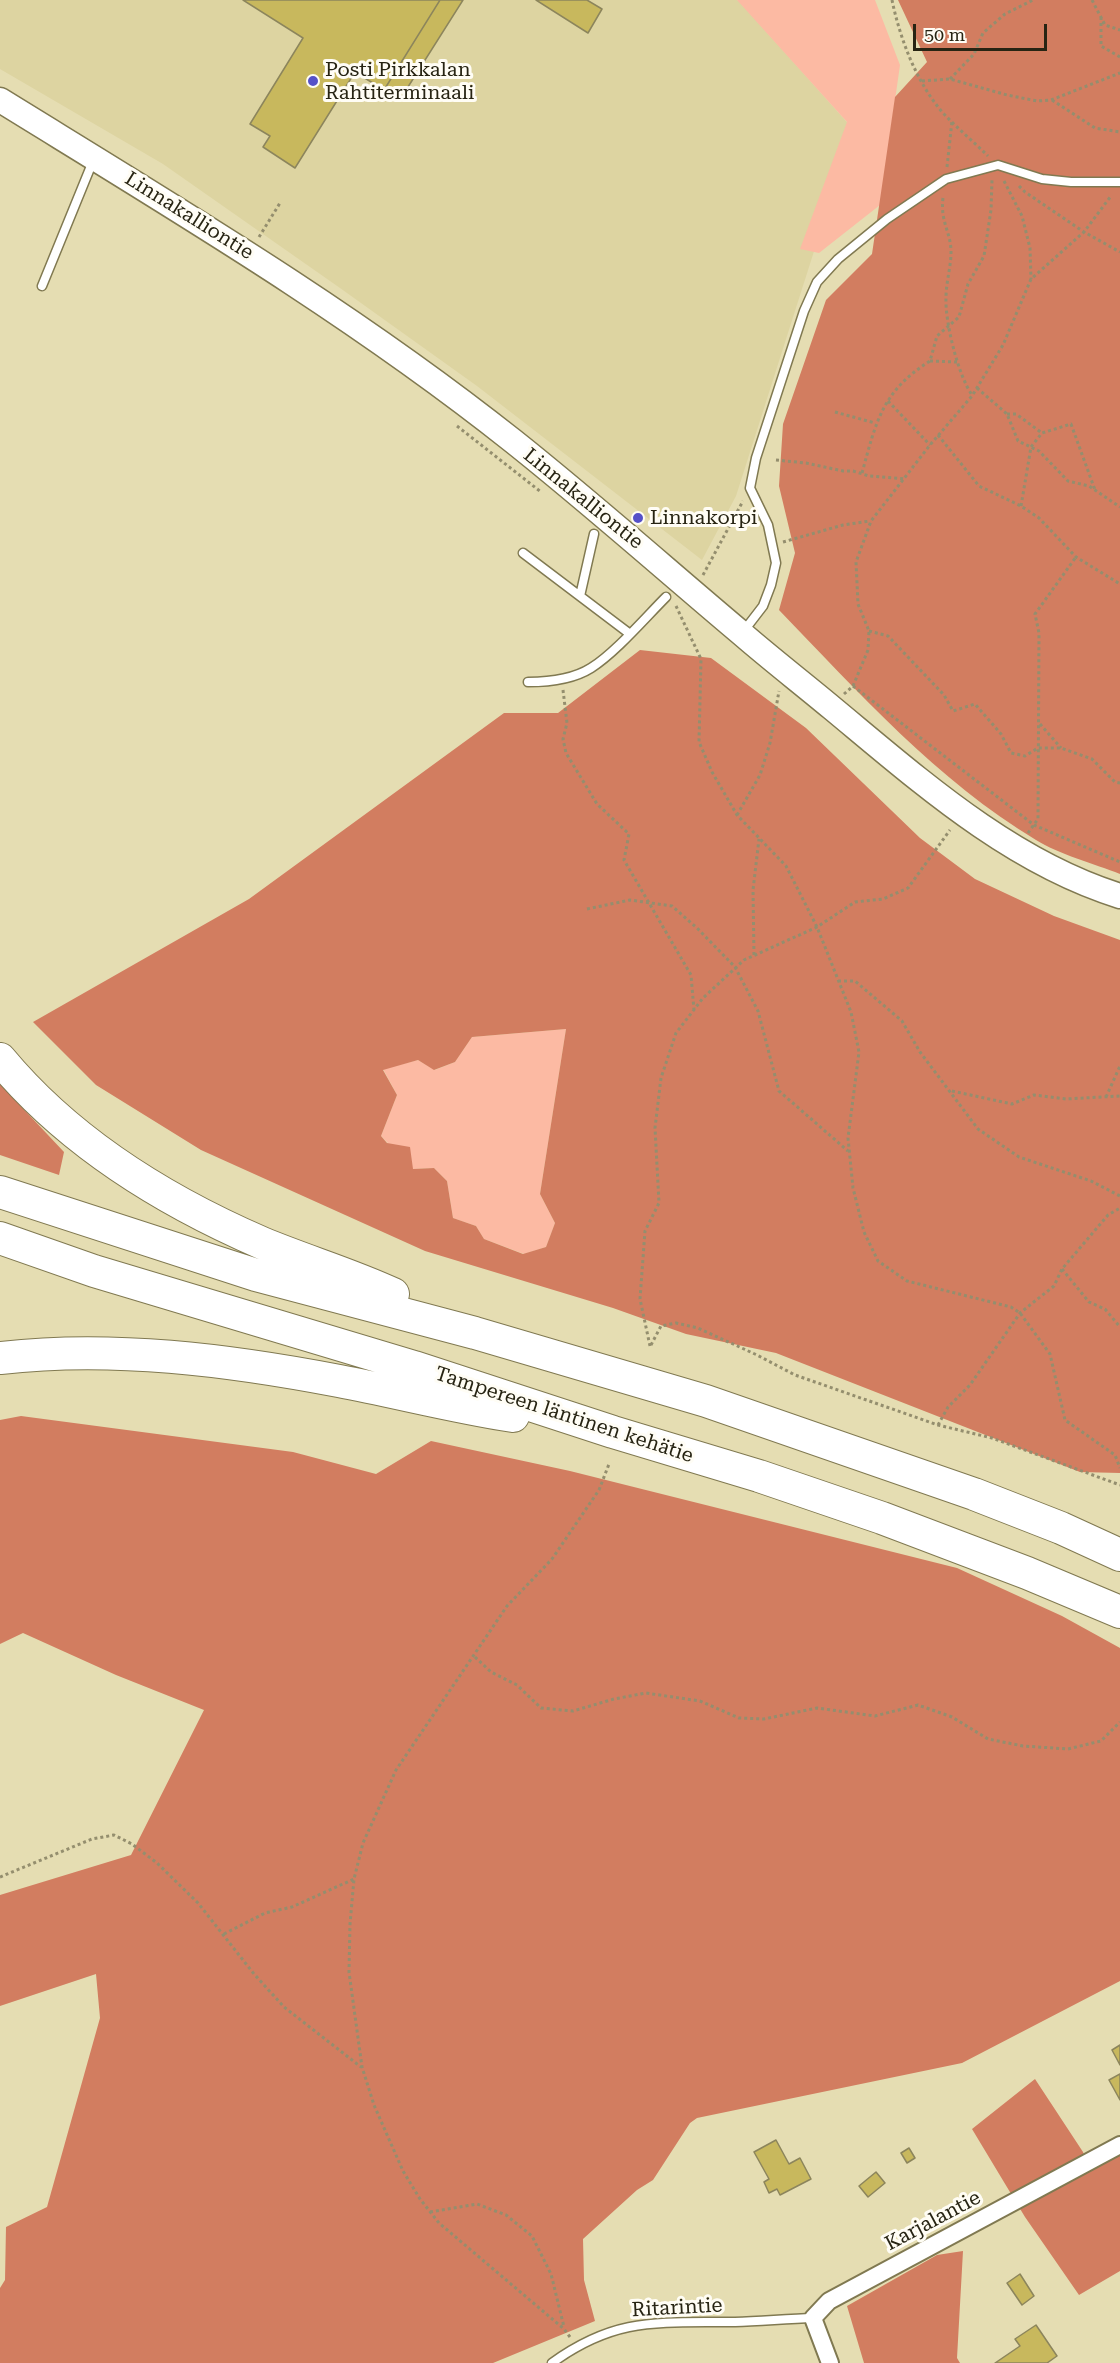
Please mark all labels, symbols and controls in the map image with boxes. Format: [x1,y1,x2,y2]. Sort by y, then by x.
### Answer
scale bar [916,12,1050,50]
text: 50 m [924,24,965,45]
place label: Posti Pirkkalan Rahtiterminaali [325,58,474,105]
marker: Posti Pirkkalan Rahtiterminaali [306,74,320,88]
street label: Linnakalliontie [120,167,258,265]
street label: Linnakalliontie [518,443,648,555]
place label: Linnakorpi [650,506,757,530]
marker: Linnakorpi [631,511,645,525]
street label: Tampereen läntinen kehätie [432,1362,696,1468]
street label: Karjalantie [881,2186,985,2256]
street label: Ritarintie [631,2294,723,2322]

